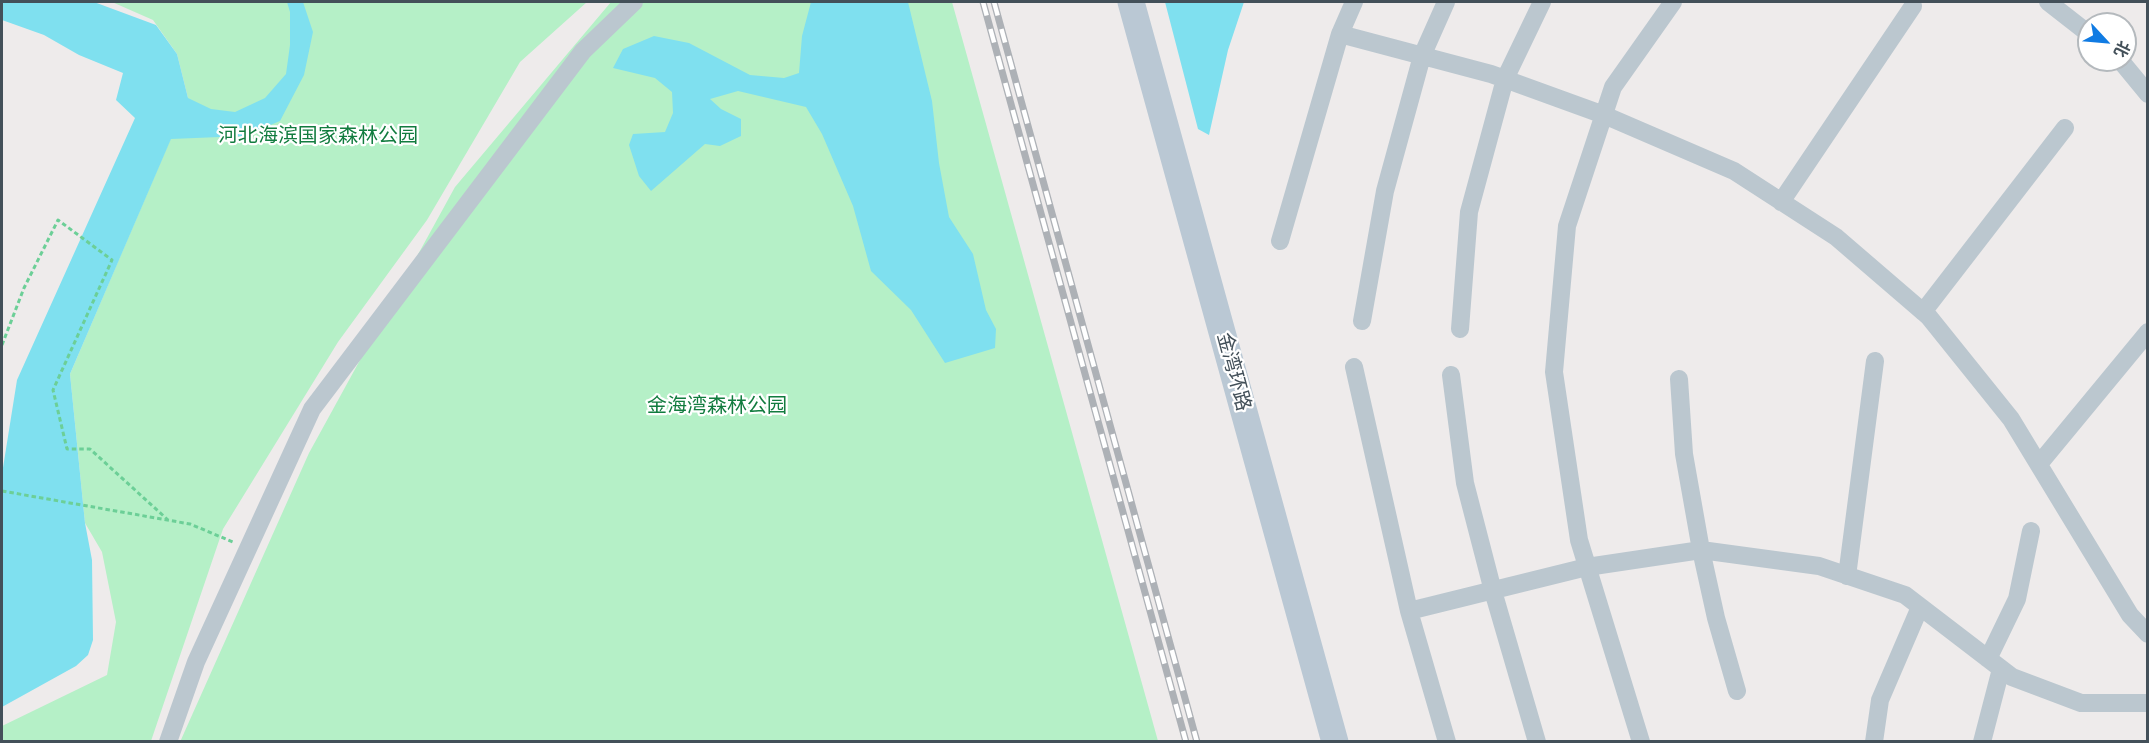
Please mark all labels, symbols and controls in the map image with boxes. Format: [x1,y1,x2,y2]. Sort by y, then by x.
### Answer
north arrow [2077,12,2137,72]
text: 北 [2109,37,2135,61]
park label: 河北海滨国家森林公园 [218,125,418,149]
street label: 金湾环路 [1211,330,1255,414]
park label: 金海湾森林公园 [647,395,787,419]

